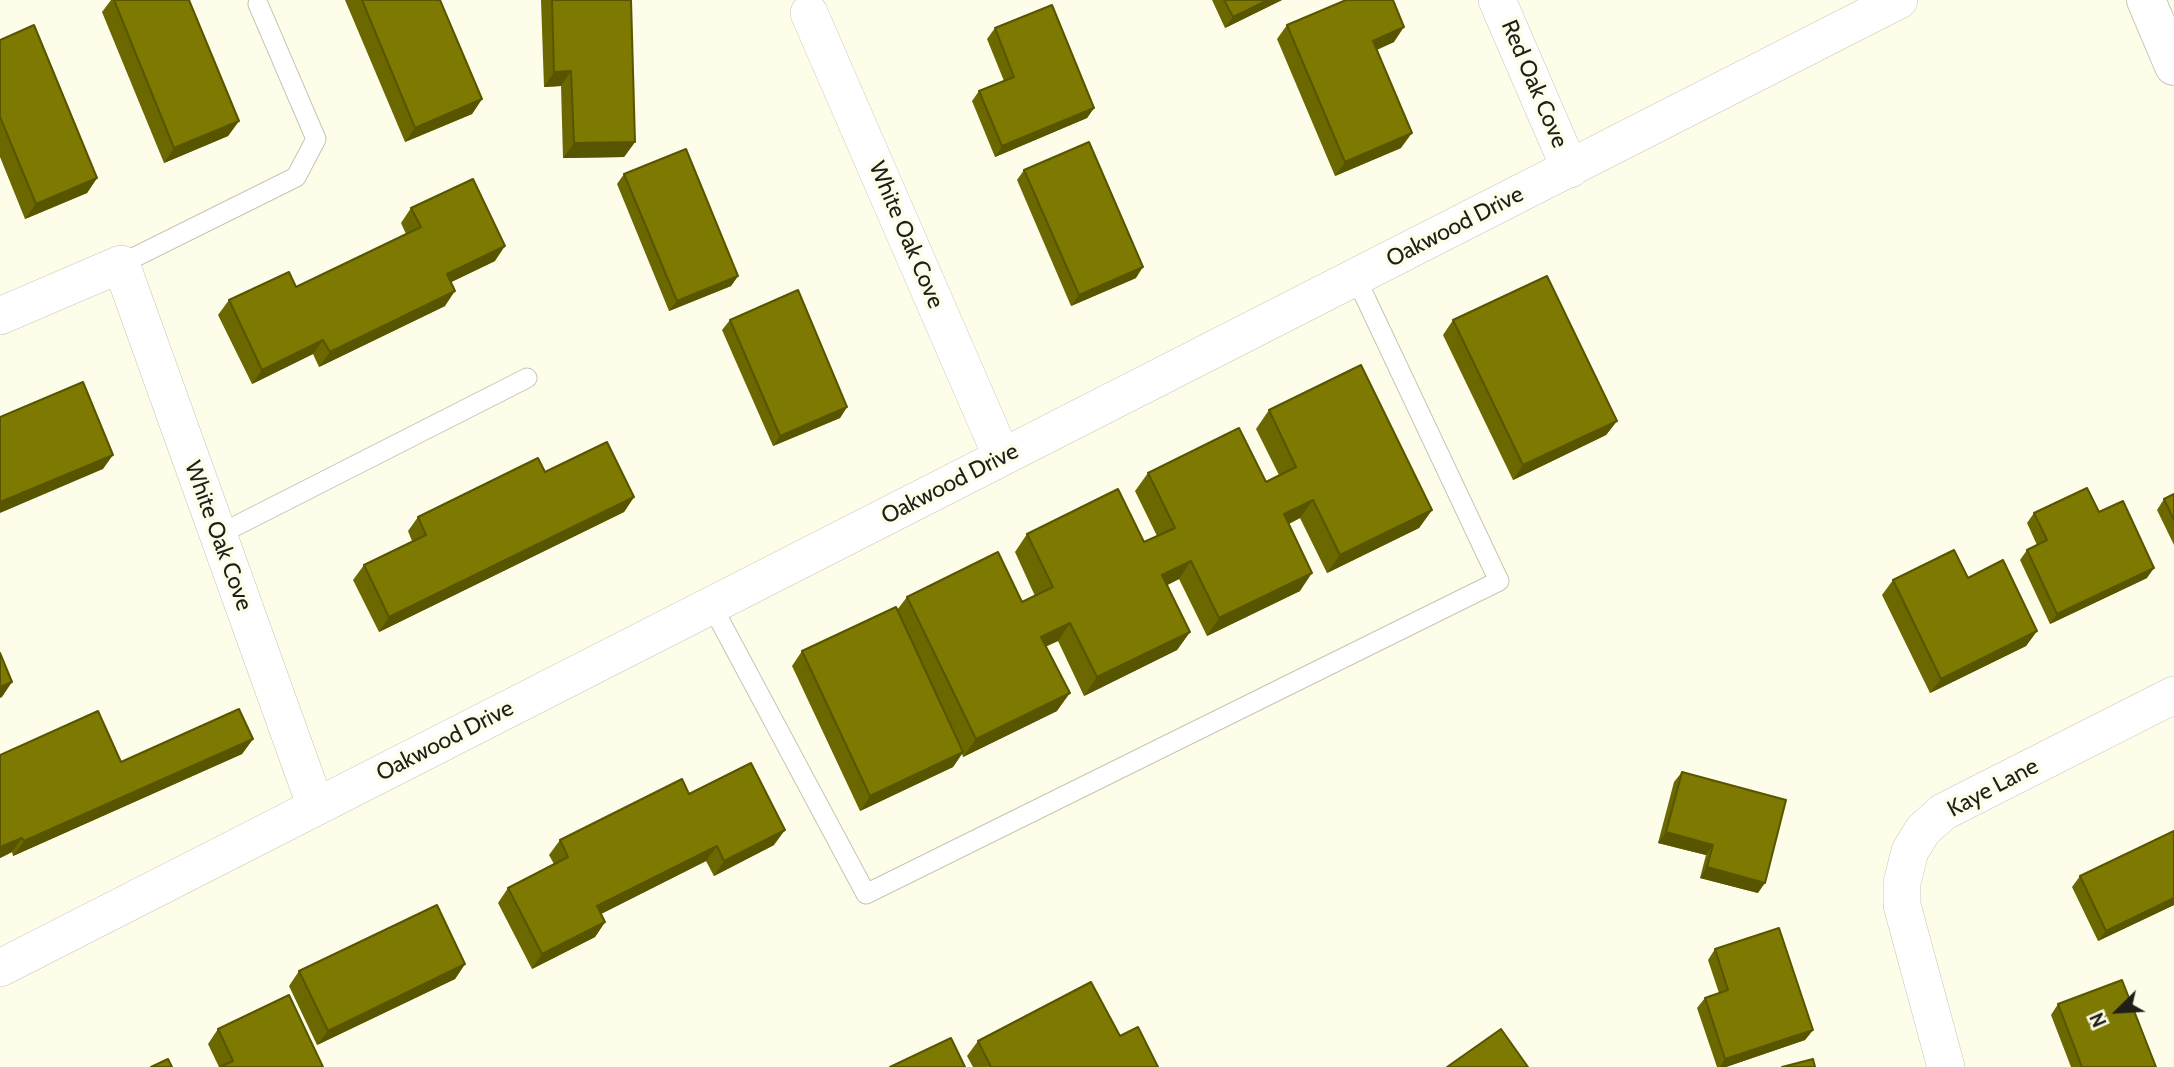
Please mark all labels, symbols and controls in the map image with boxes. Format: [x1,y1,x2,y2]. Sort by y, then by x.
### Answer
street label: Red Oak Cove [1495,16,1573,152]
street label: White Oak Cove [863,157,949,313]
street label: Oakwood Drive [1382,181,1528,273]
street label: Oakwood Drive [877,438,1023,530]
street label: White Oak Cove [178,458,258,614]
street label: Oakwood Drive [372,695,518,787]
street label: Kaye Lane [1943,753,2043,823]
north arrow [2083,976,2153,1046]
text: N [2085,1009,2112,1031]

